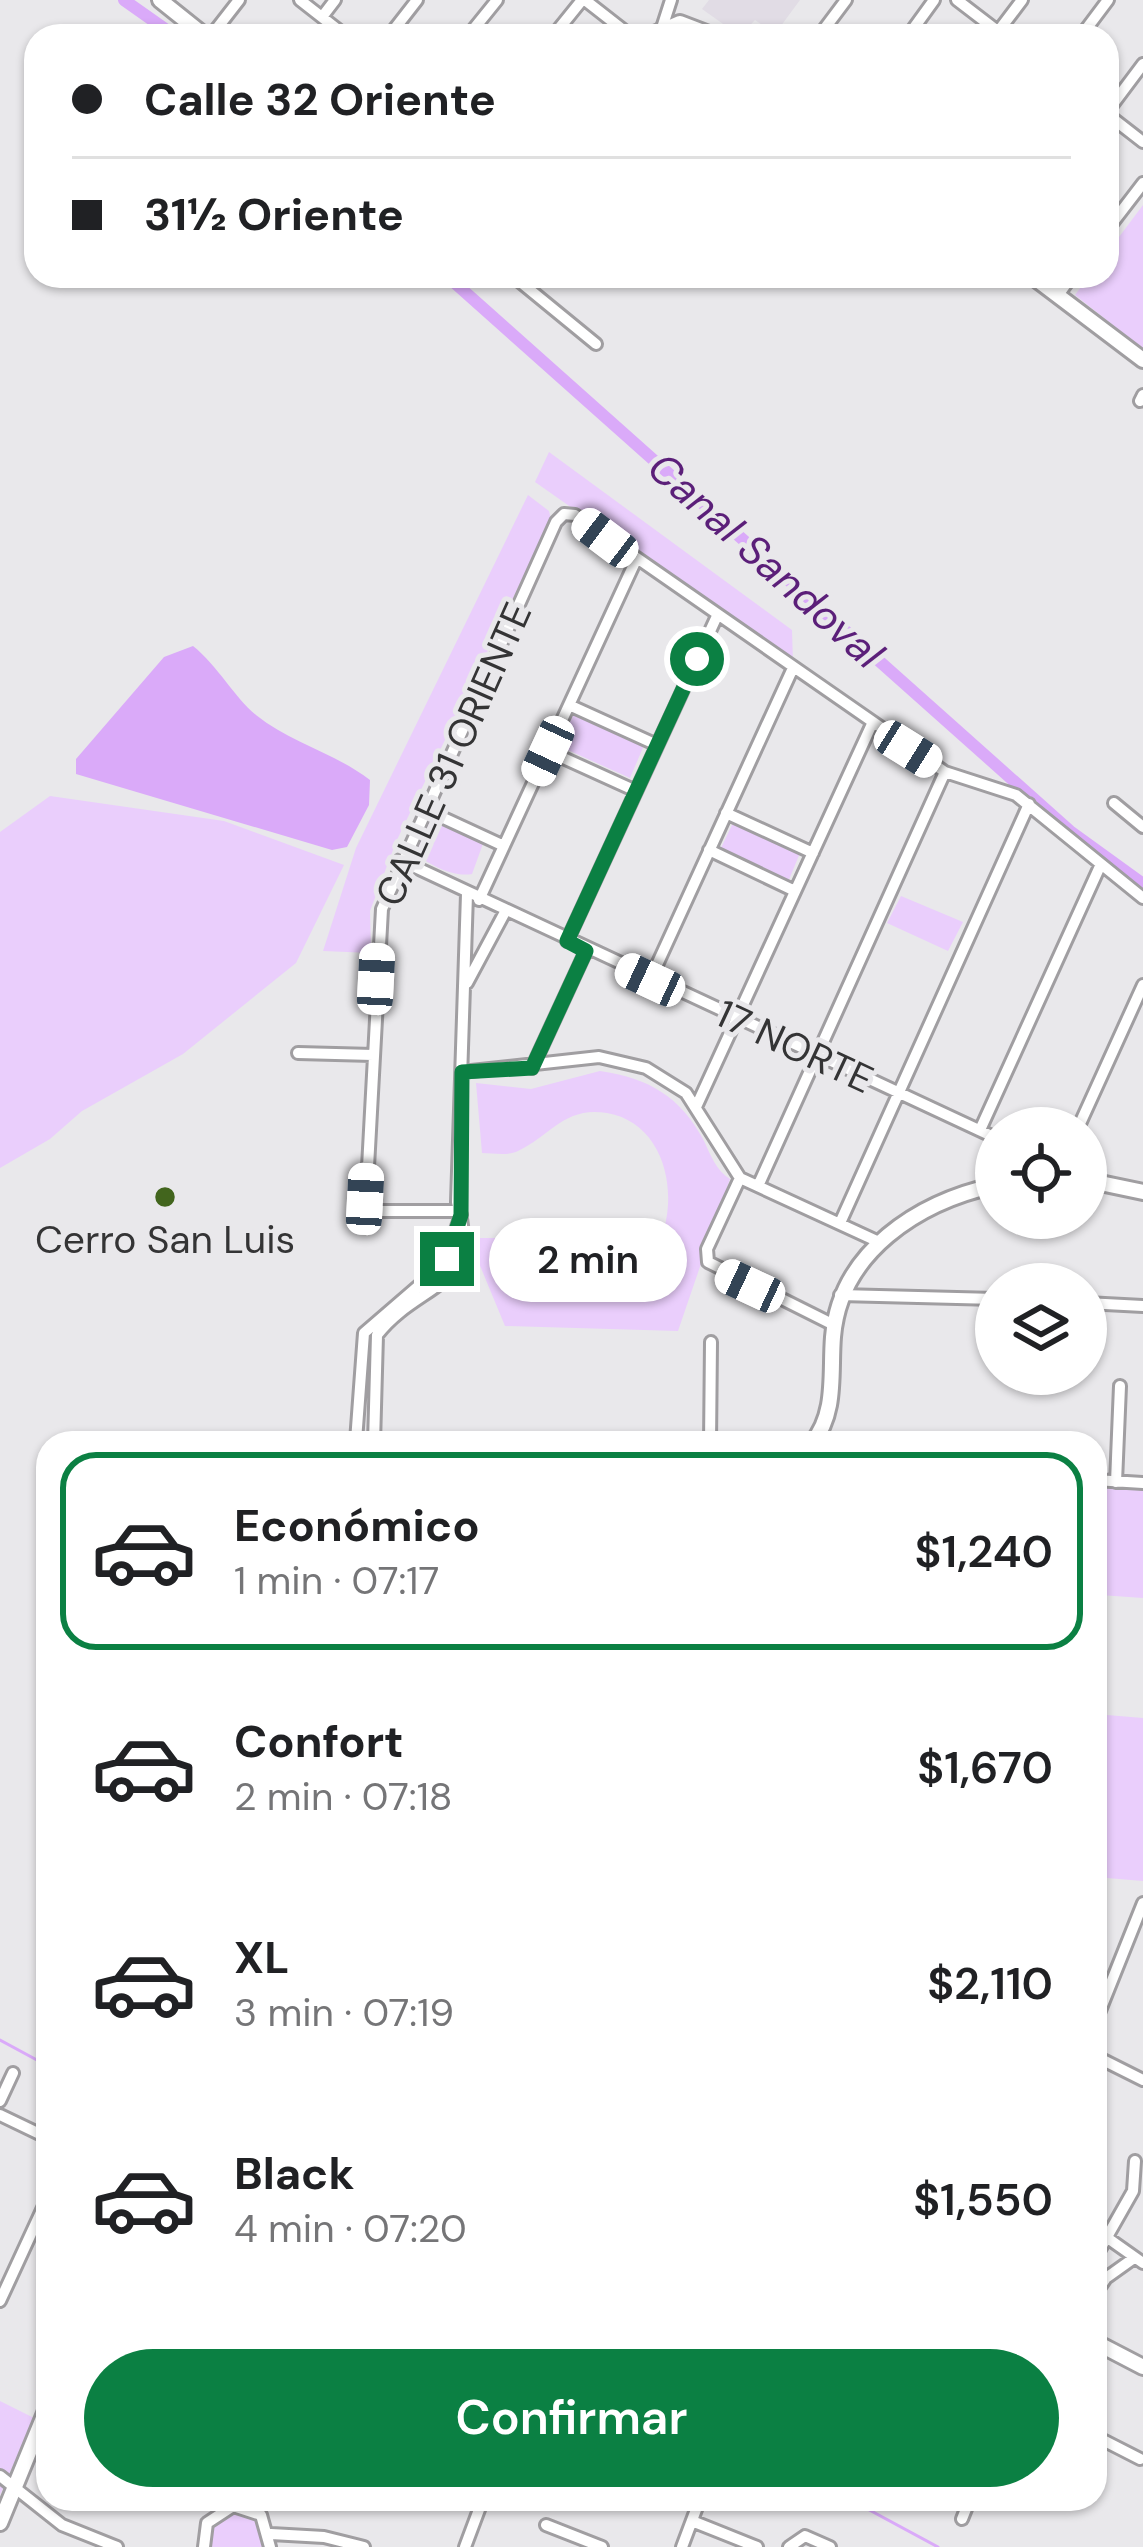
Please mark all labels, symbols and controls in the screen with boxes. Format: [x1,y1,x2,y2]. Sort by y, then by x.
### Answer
text: Calle 32 Oriente [144,70,496,129]
text: 31½ Oriente [144,185,404,244]
water label: Canal Sandoval [636,440,895,681]
car [565,502,645,574]
street label: CALLE 31 ORIENTE [364,594,543,914]
route start [670,632,724,686]
car [516,711,580,791]
car [868,715,948,783]
car [356,942,396,1016]
car [610,948,690,1012]
street label: 17 NORTE [708,988,882,1105]
map controls [975,1107,1107,1395]
button: locate [975,1107,1107,1239]
car [345,1162,385,1236]
marker: Cerro San Luis [152,1184,178,1210]
place label: Cerro San Luis [35,1214,295,1265]
callout: 2 min [489,1217,687,1301]
route end [420,1232,474,1286]
text: 2 min [537,1234,639,1285]
car [710,1254,790,1318]
button: layers [975,1263,1107,1395]
text: Económico [234,1496,480,1555]
icon: car [90,1497,198,1605]
text: $1,240 [915,1522,1053,1581]
text: 1 min · 07:17 [234,1555,439,1606]
text: Confort [234,1712,404,1771]
icon: car [90,1713,198,1821]
text: $1,670 [917,1738,1053,1797]
text: 2 min · 07:18 [234,1771,453,1822]
text: XL [234,1928,289,1987]
icon: car [90,1929,198,2037]
text: $2,110 [927,1954,1053,2013]
text: 3 min · 07:19 [234,1987,454,2038]
text: Black [234,2144,354,2203]
icon: car [90,2145,198,2253]
text: $1,550 [913,2170,1053,2229]
text: 4 min · 07:20 [234,2203,467,2254]
button: Confirmar [84,2349,1059,2487]

